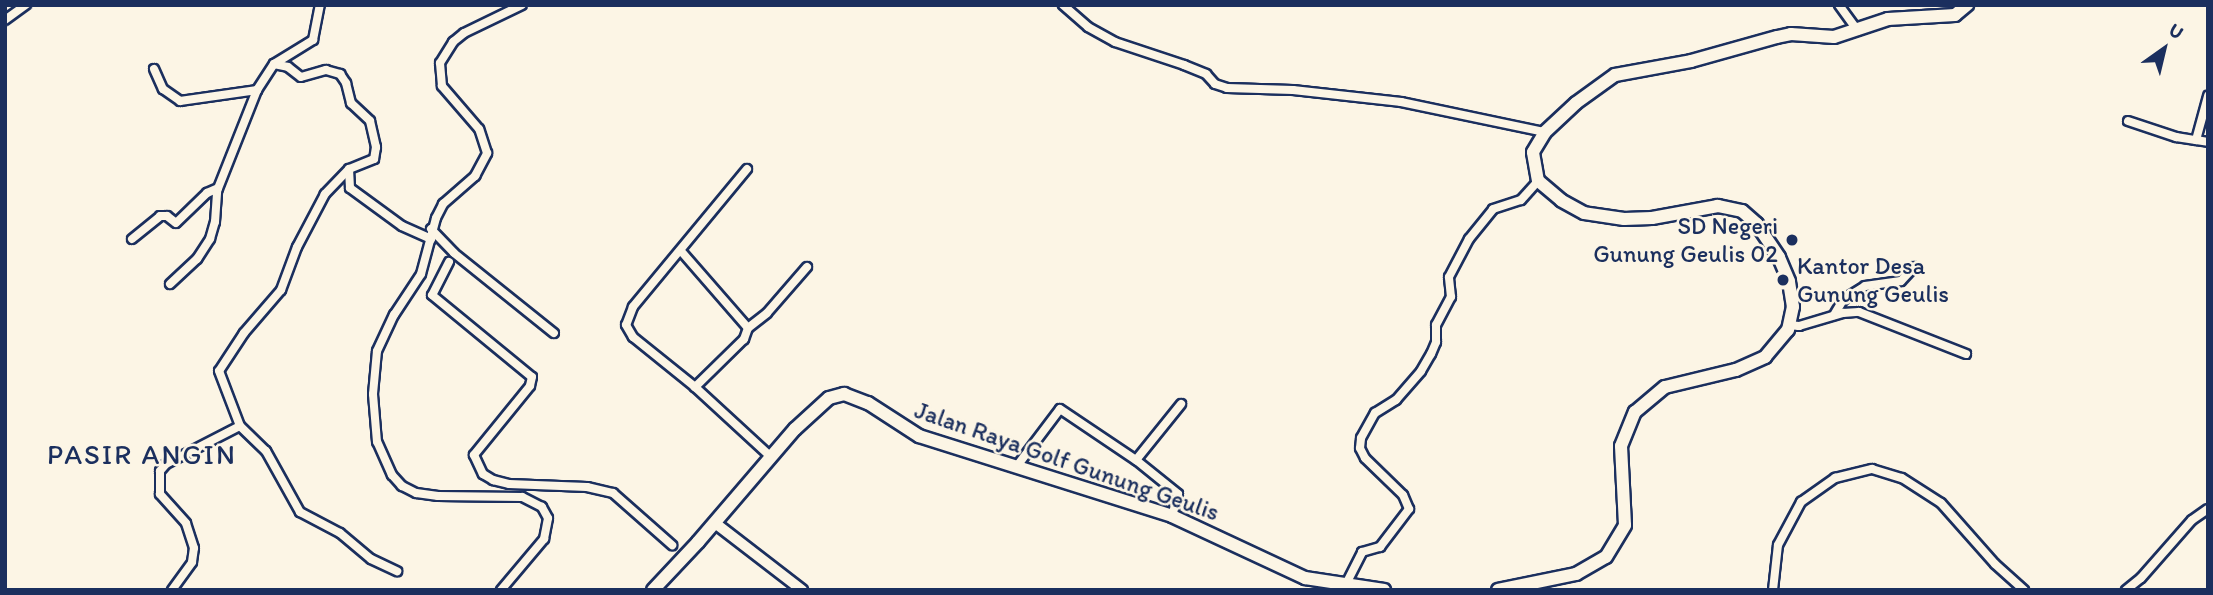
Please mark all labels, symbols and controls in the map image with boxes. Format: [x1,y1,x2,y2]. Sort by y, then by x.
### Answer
north arrow [2129,14,2199,84]
text: U [2164,18,2188,44]
place label: SD Negeri Gunung Geulis 02 [1594,212,1778,268]
marker: SD Negeri Gunung Geulis 02 [1784,232,1800,248]
place label: Kantor Desa Gunung Geulis [1797,252,1949,308]
marker: Kantor Desa Gunung Geulis [1775,272,1791,288]
street label: Jalan Raya Golf Gunung Geulis [912,396,1222,526]
district label: PASIR ANGIN [51,437,233,471]

